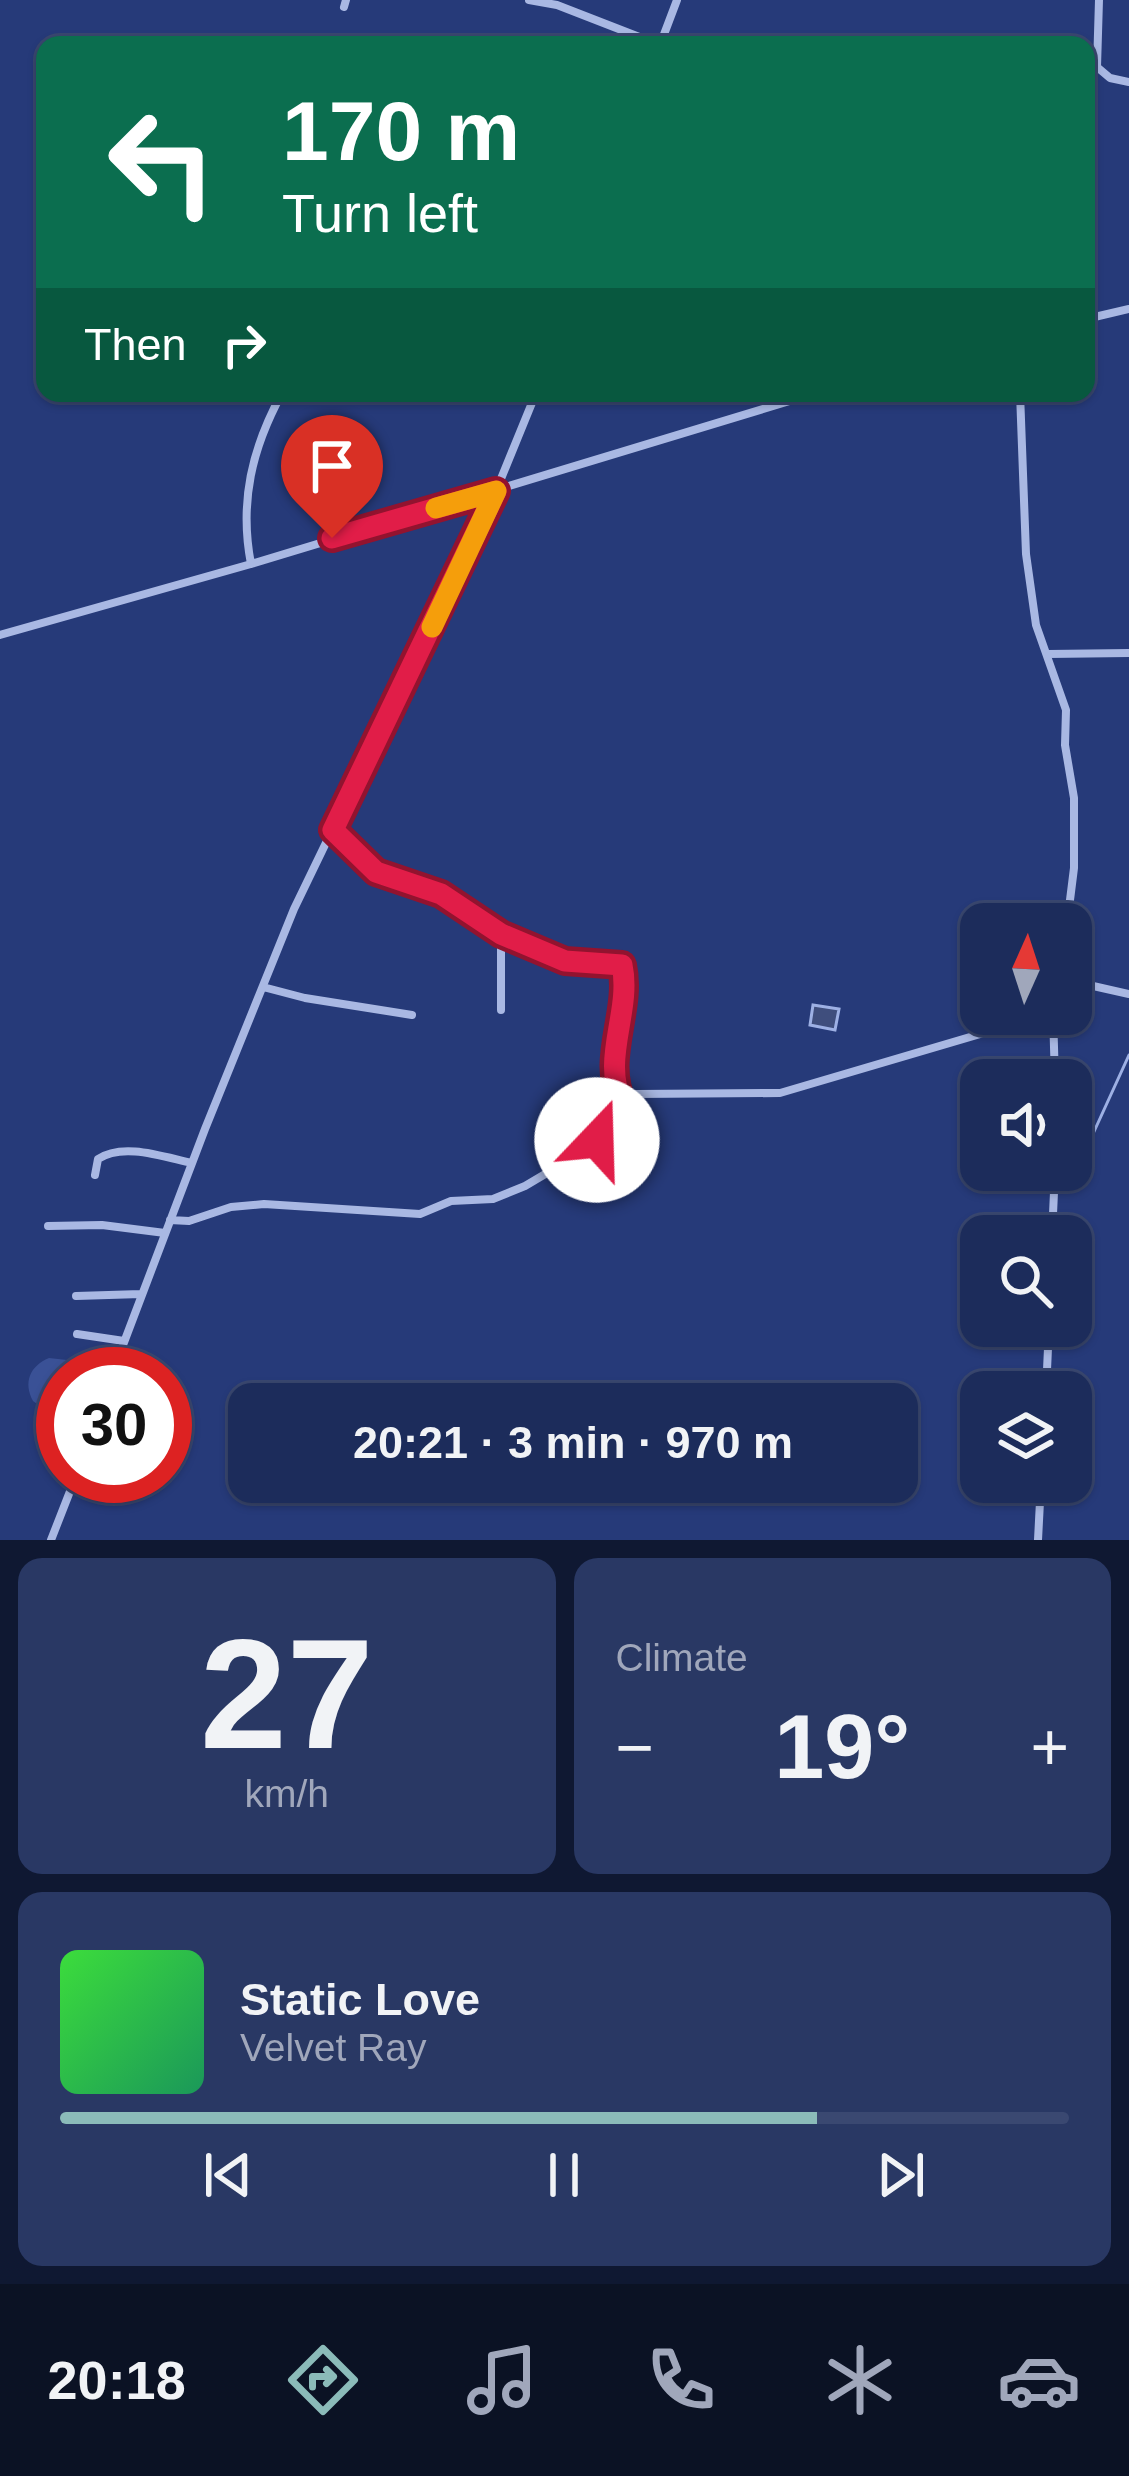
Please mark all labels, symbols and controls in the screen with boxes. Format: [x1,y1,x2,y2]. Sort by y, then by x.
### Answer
icon: left [84,84,240,240]
text: 170 m [282,84,520,178]
text: Turn left [282,183,478,243]
icon: right [211,312,277,378]
text: Then [84,319,187,370]
pin [281,415,383,538]
icon: arrive [299,433,365,499]
north arrow [960,903,1092,1035]
map controls [960,903,1092,1503]
button: sound [960,1059,1092,1191]
position arrow [534,1077,660,1203]
button: search [960,1215,1092,1347]
speed limit sign: 30 [36,1347,192,1503]
button: layers [960,1371,1092,1503]
text: 20:21 · 3 min · 970 m [353,1417,793,1468]
text: 27 [200,1607,374,1781]
text: Climate [616,1636,748,1679]
text: 19° [774,1697,910,1797]
text: − [616,1710,654,1784]
text: + [1030,1710,1069,1784]
text: km/h [244,1772,329,1815]
text: Static Love [240,1974,480,2025]
text: Velvet Ray [240,2026,426,2069]
icon: previous [195,2142,261,2208]
icon: pause [531,2142,597,2208]
icon: next [868,2142,934,2208]
icon: directions [281,2338,365,2422]
icon: music [460,2338,544,2422]
icon: phone [639,2338,723,2422]
icon: climate [818,2338,902,2422]
icon: car [997,2338,1081,2422]
text: 20:18 [48,2350,186,2410]

